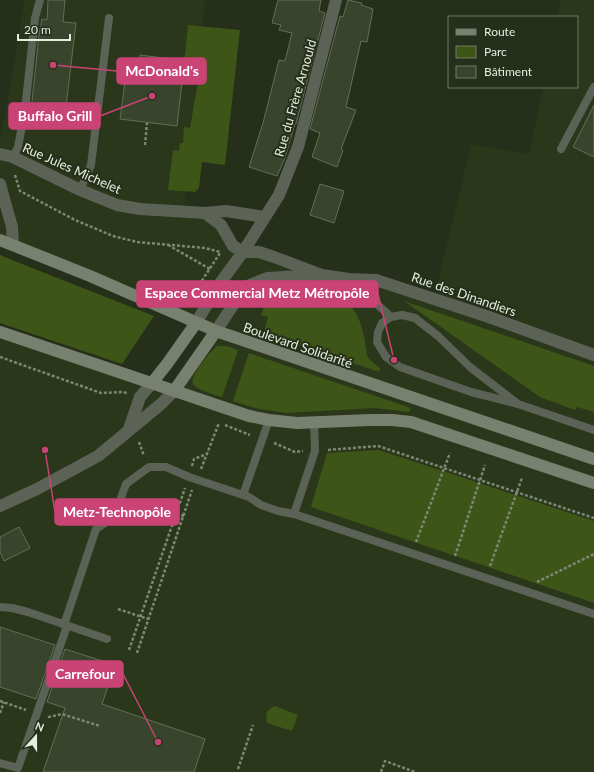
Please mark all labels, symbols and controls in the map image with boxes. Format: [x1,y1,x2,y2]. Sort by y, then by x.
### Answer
scale bar [18,16,70,42]
legend [448,16,578,88]
text: 20 m [24,22,51,37]
text: Route [484,24,515,39]
street label: Rue du Frère Arnould [271,38,319,158]
text: Parc [484,44,507,59]
callout: McDonald's [117,58,206,84]
text: McDonald's [125,62,199,79]
text: Bâtiment [484,64,533,79]
callout: Buffalo Grill [9,103,100,129]
text: Buffalo Grill [18,107,92,124]
street label: Rue Jules Michelet [20,139,124,197]
street label: Rue des Dinandiers [409,269,519,320]
callout: Espace Commercial Metz Métropôle [137,281,378,307]
text: Espace Commercial Metz Métropôle [144,284,370,301]
street label: Boulevard Solidarité [241,319,355,371]
callout: Metz-Technopôle [55,499,179,525]
text: Metz-Technopôle [63,503,172,520]
callout: Carrefour [47,661,123,687]
text: Carrefour [55,665,116,682]
north arrow [16,716,56,756]
text: N [33,719,46,734]

